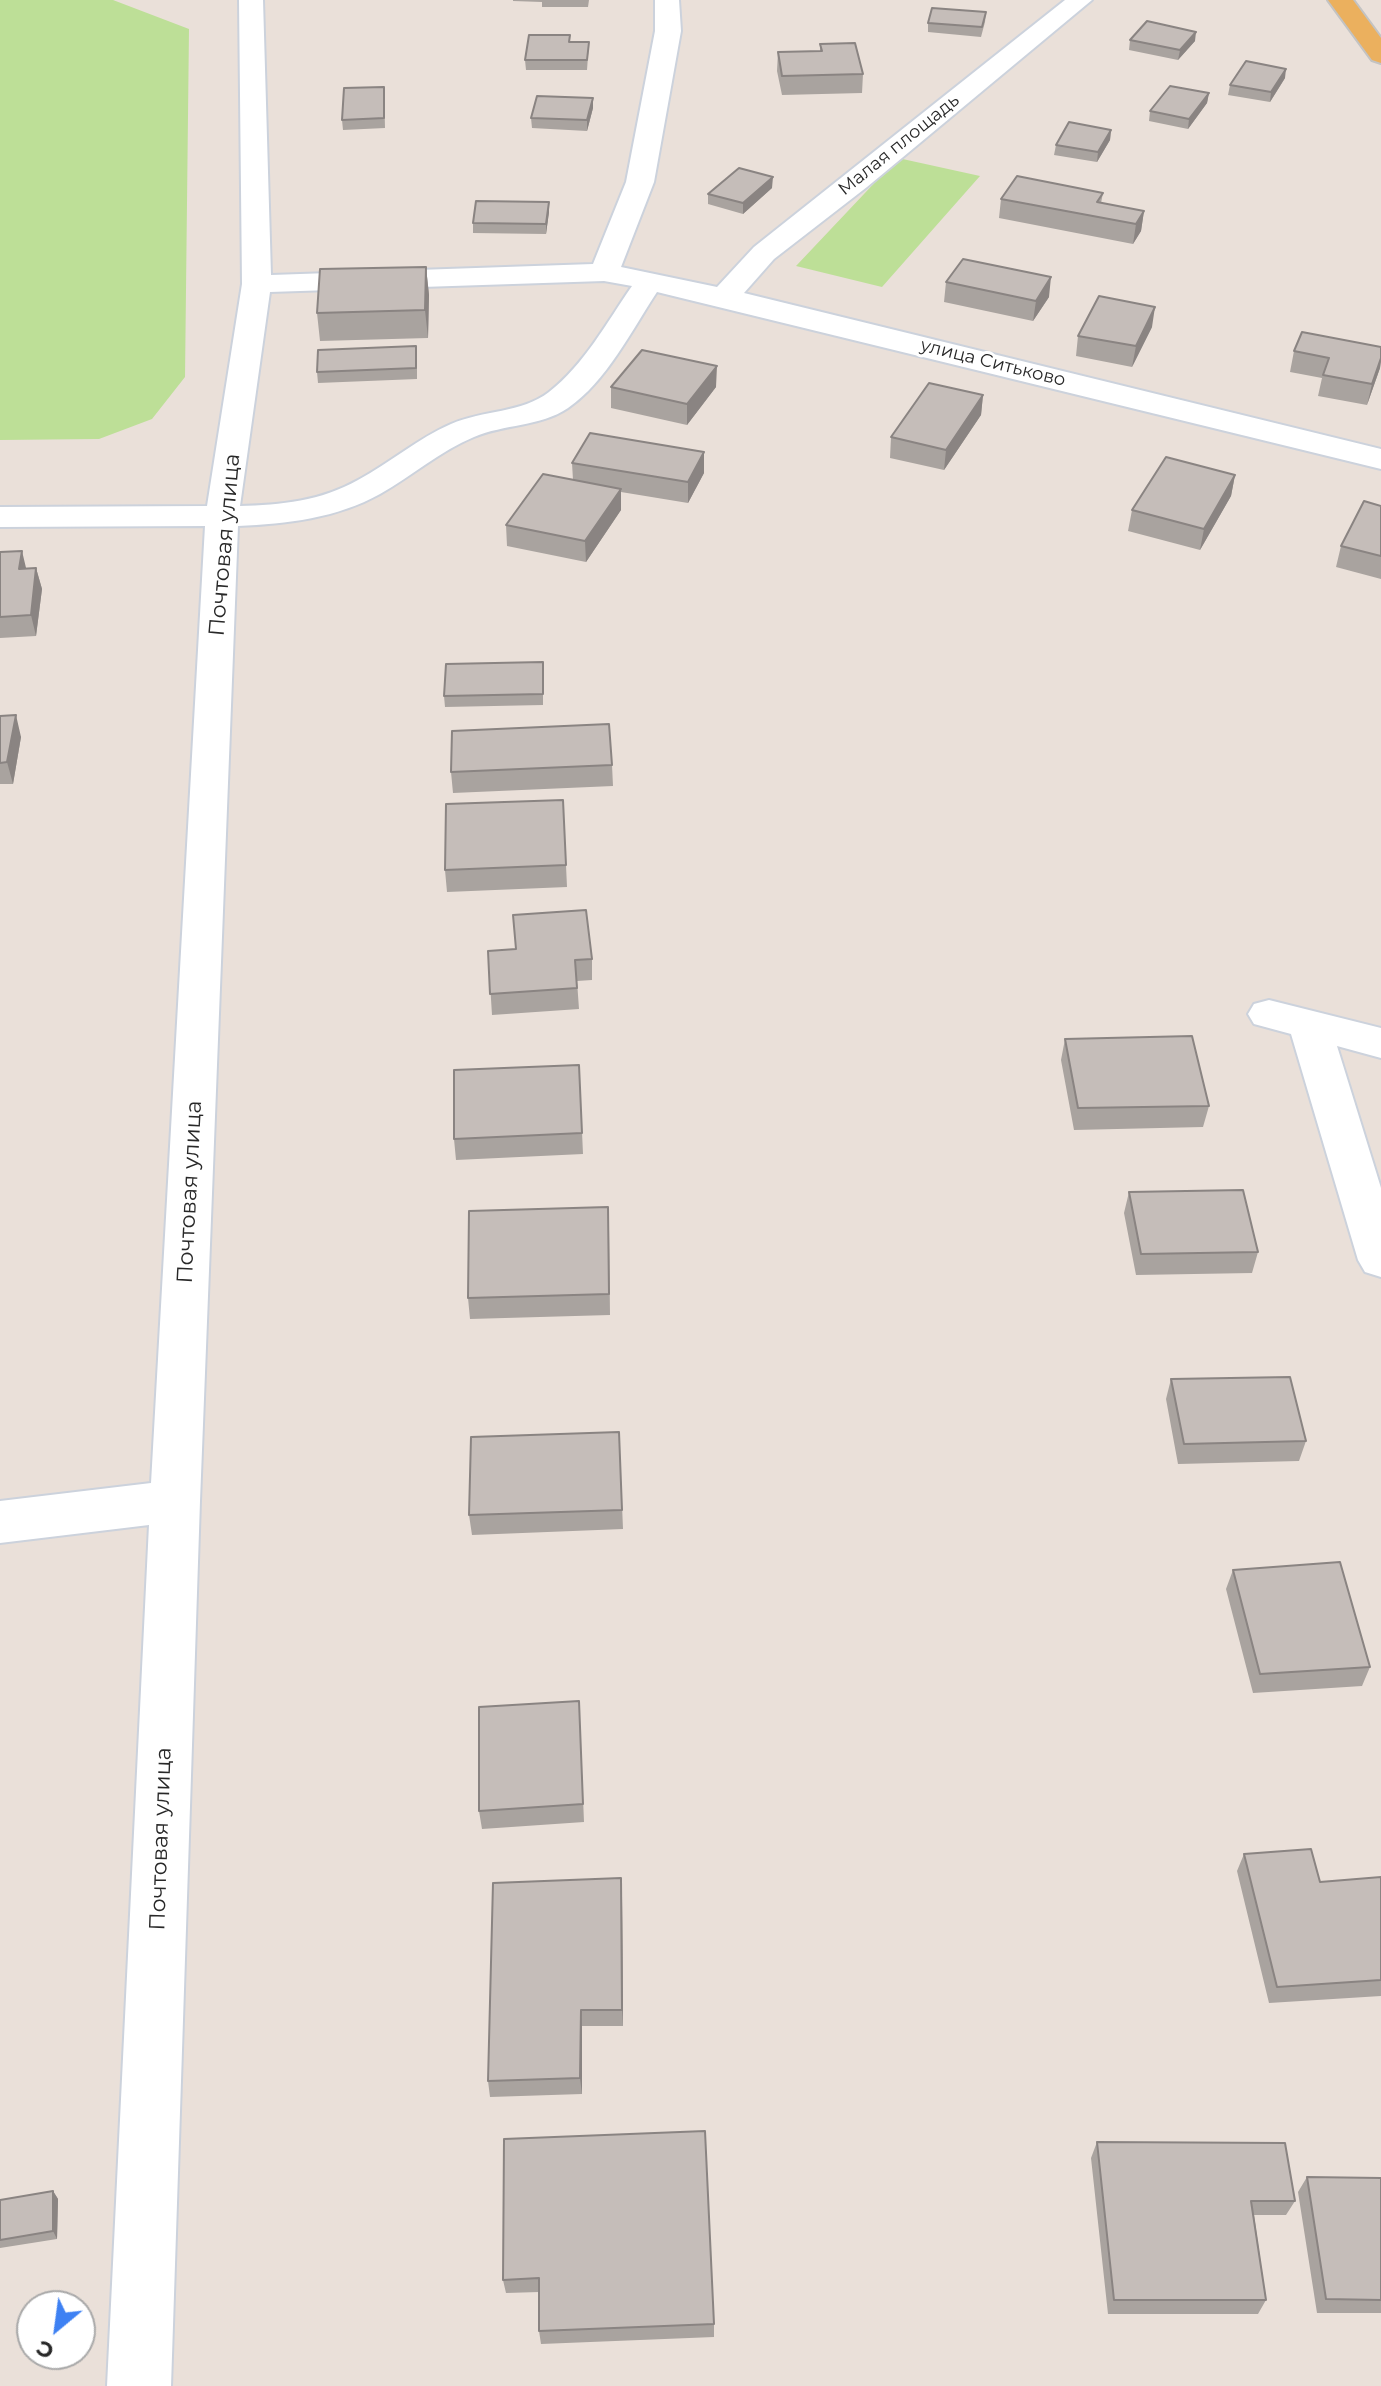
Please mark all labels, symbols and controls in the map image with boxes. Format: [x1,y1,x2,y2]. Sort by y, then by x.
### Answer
street label: Малая площадь [834,90,964,200]
street label: улица Ситьково [918,335,1068,391]
street label: Почтовая улица [204,453,246,637]
street label: Почтовая улица [172,1100,208,1284]
street label: Почтовая улица [145,1747,177,1931]
north arrow [16,2290,96,2370]
text: С [32,2334,59,2365]

